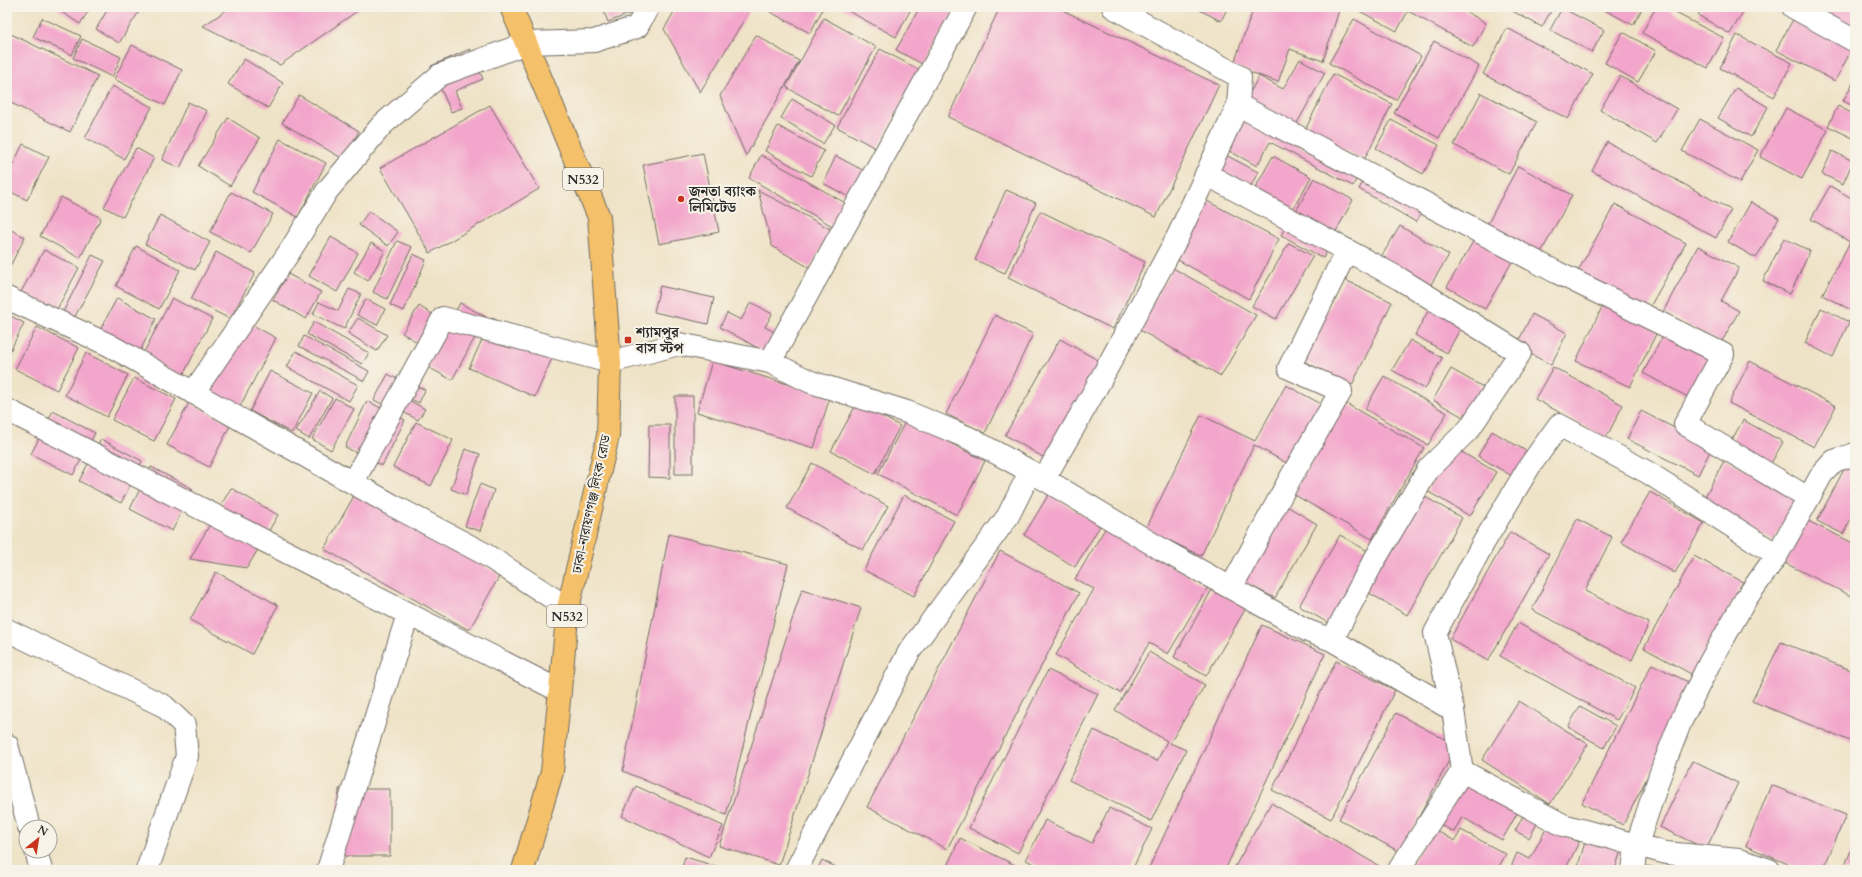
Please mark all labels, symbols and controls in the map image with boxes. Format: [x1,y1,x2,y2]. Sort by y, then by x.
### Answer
road number: N532 [563,168,603,190]
place label: জনতা ব্যাংক লিমিটেড [688,182,756,217]
marker: জনতা ব্যাংক লিমিটেড [676,194,686,204]
place label: শ্যামপুর বাস স্টপ [635,323,684,358]
marker: শ্যামপুর বাস স্টপ [623,335,633,345]
street label: ঢাকা-নারায়ণগঞ্জ লিংক রোড [567,432,616,576]
road number: N532 [547,605,587,627]
north arrow [18,819,58,859]
text: N [35,822,51,840]

